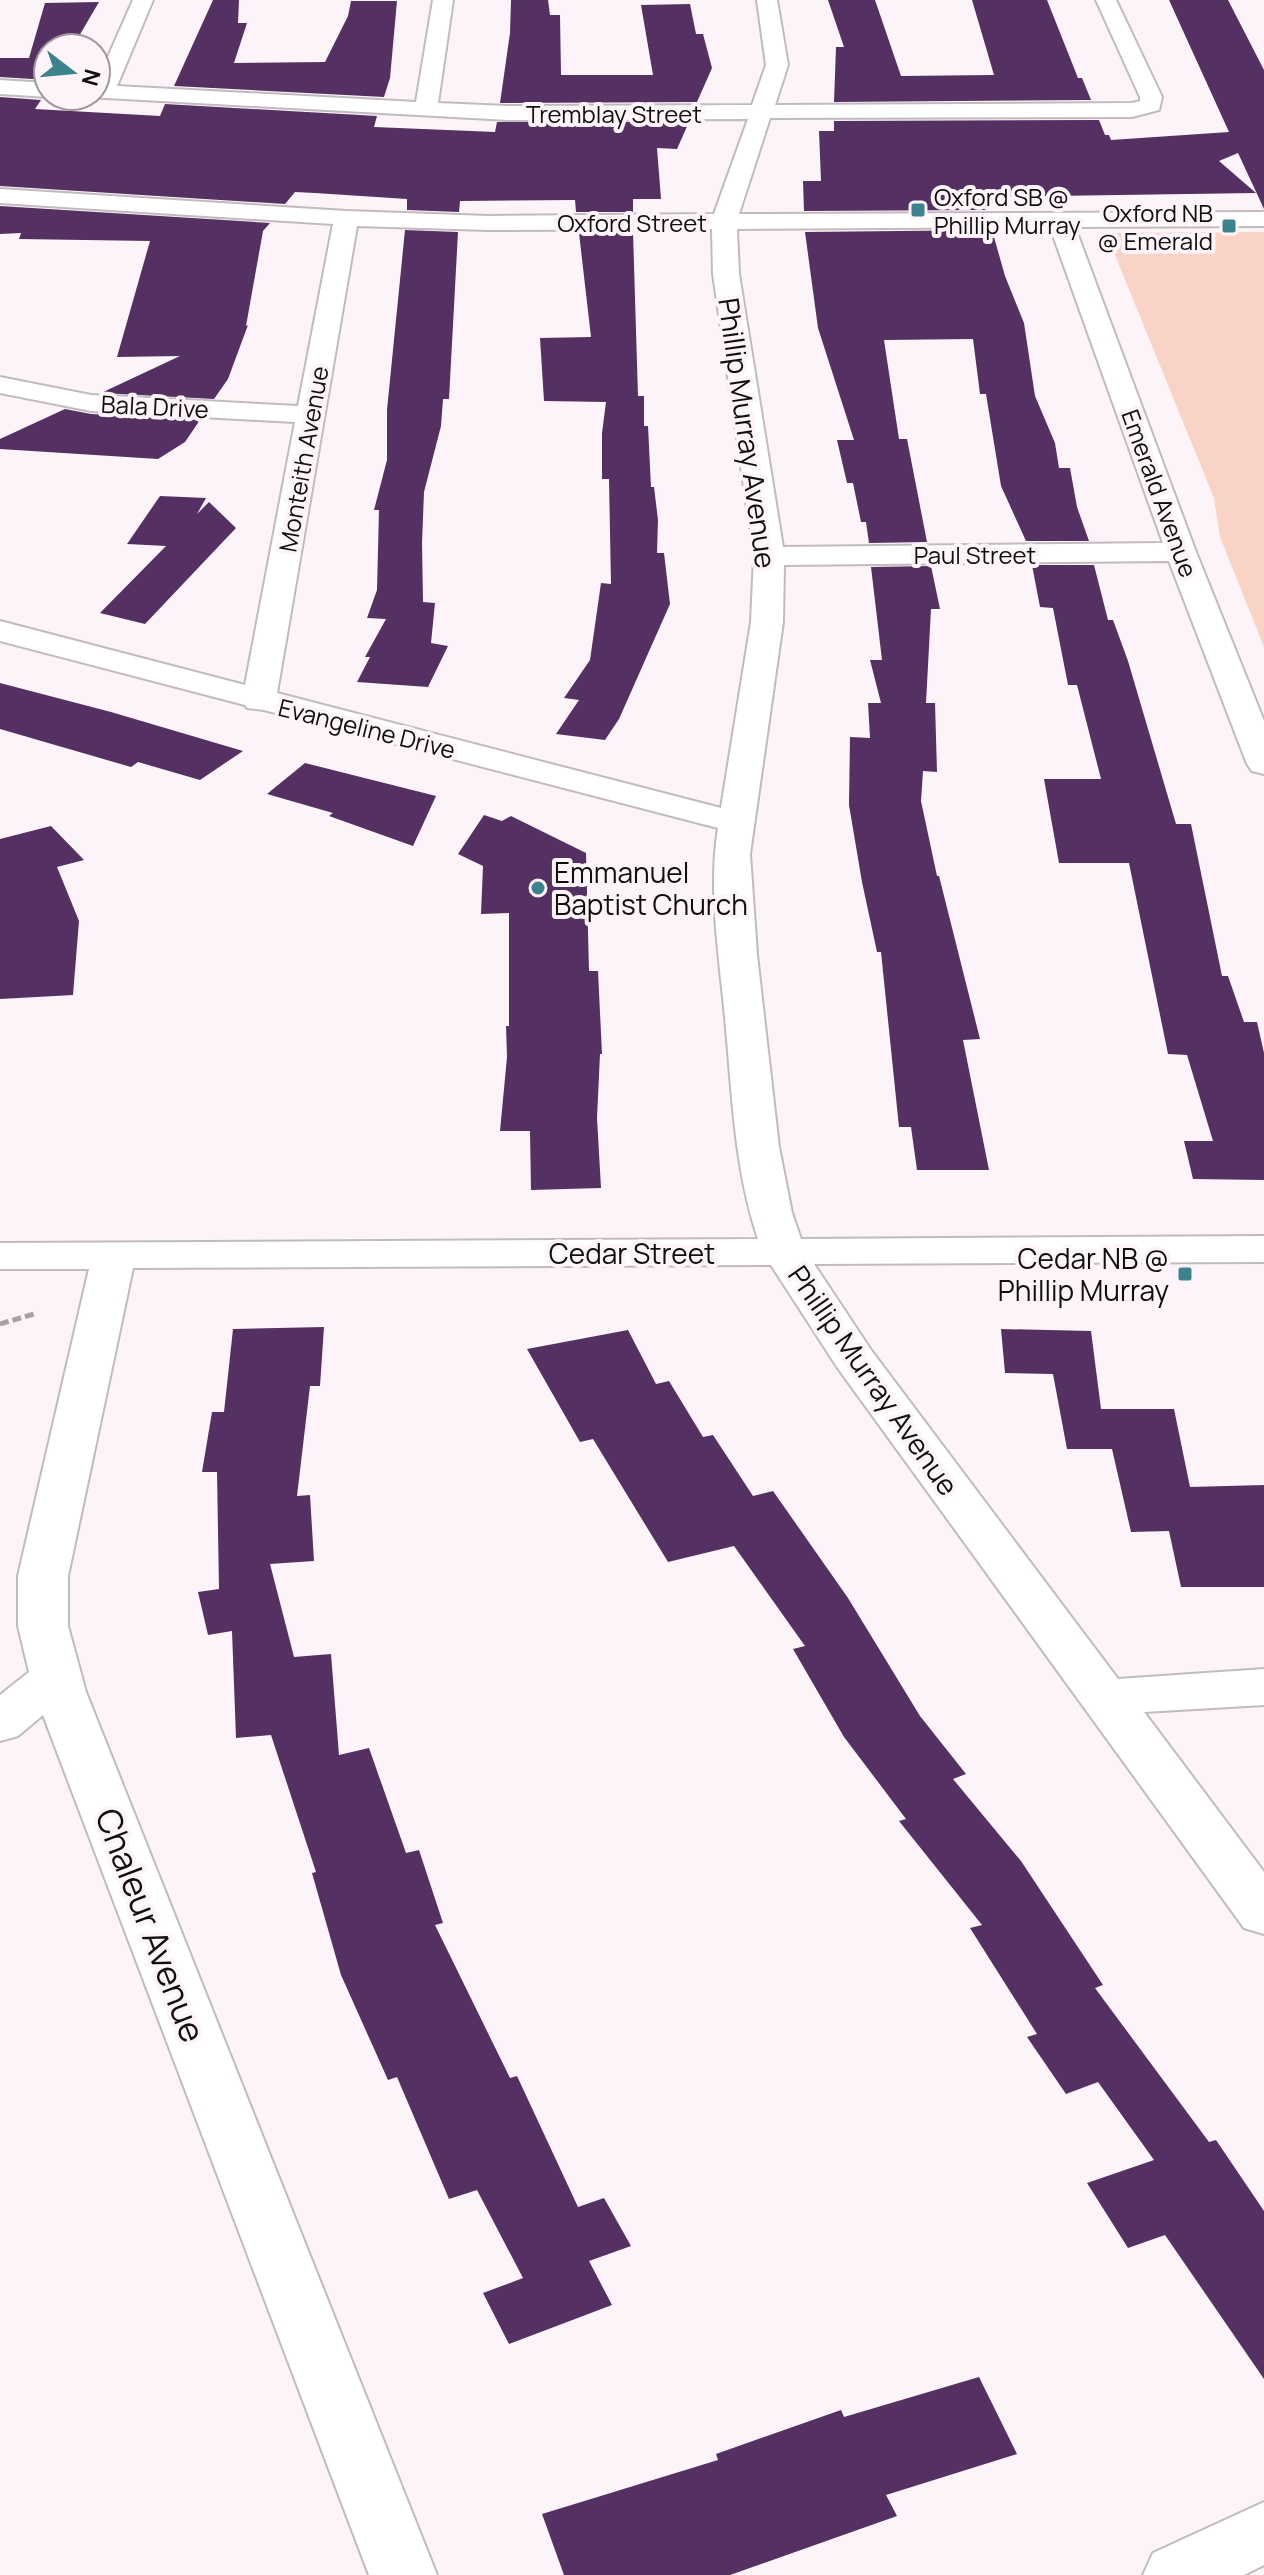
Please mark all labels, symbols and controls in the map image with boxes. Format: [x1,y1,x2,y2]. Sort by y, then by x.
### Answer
north arrow [32,32,112,112]
text: N [75,66,108,89]
street label: Tremblay Street [526,97,702,130]
place label: Oxford SB @ Phillip Murray [934,180,1081,241]
place label: Oxford NB @ Emerald [1097,196,1213,257]
marker: Oxford SB @ Phillip Murray [909,201,927,219]
street label: Oxford Street [557,206,707,239]
marker: Oxford NB @ Emerald [1220,217,1238,235]
street label: Phillip Murray Avenue [710,295,786,571]
street label: Monteith Avenue [270,363,336,555]
street label: Bala Drive [100,387,210,425]
street label: Emerald Avenue [1114,405,1206,581]
street label: Paul Street [914,538,1036,571]
street label: Evangeline Drive [275,690,459,766]
place label: Emmanuel Baptist Church [554,853,748,923]
marker: Emmanuel Baptist Church [529,879,547,897]
street label: Cedar Street [549,1234,715,1272]
place label: Cedar NB @ Phillip Murray [998,1239,1169,1309]
street label: Phillip Murray Avenue [780,1257,968,1503]
marker: Cedar NB @ Phillip Murray [1176,1265,1194,1283]
street label: Chaleur Avenue [85,1802,217,2048]

